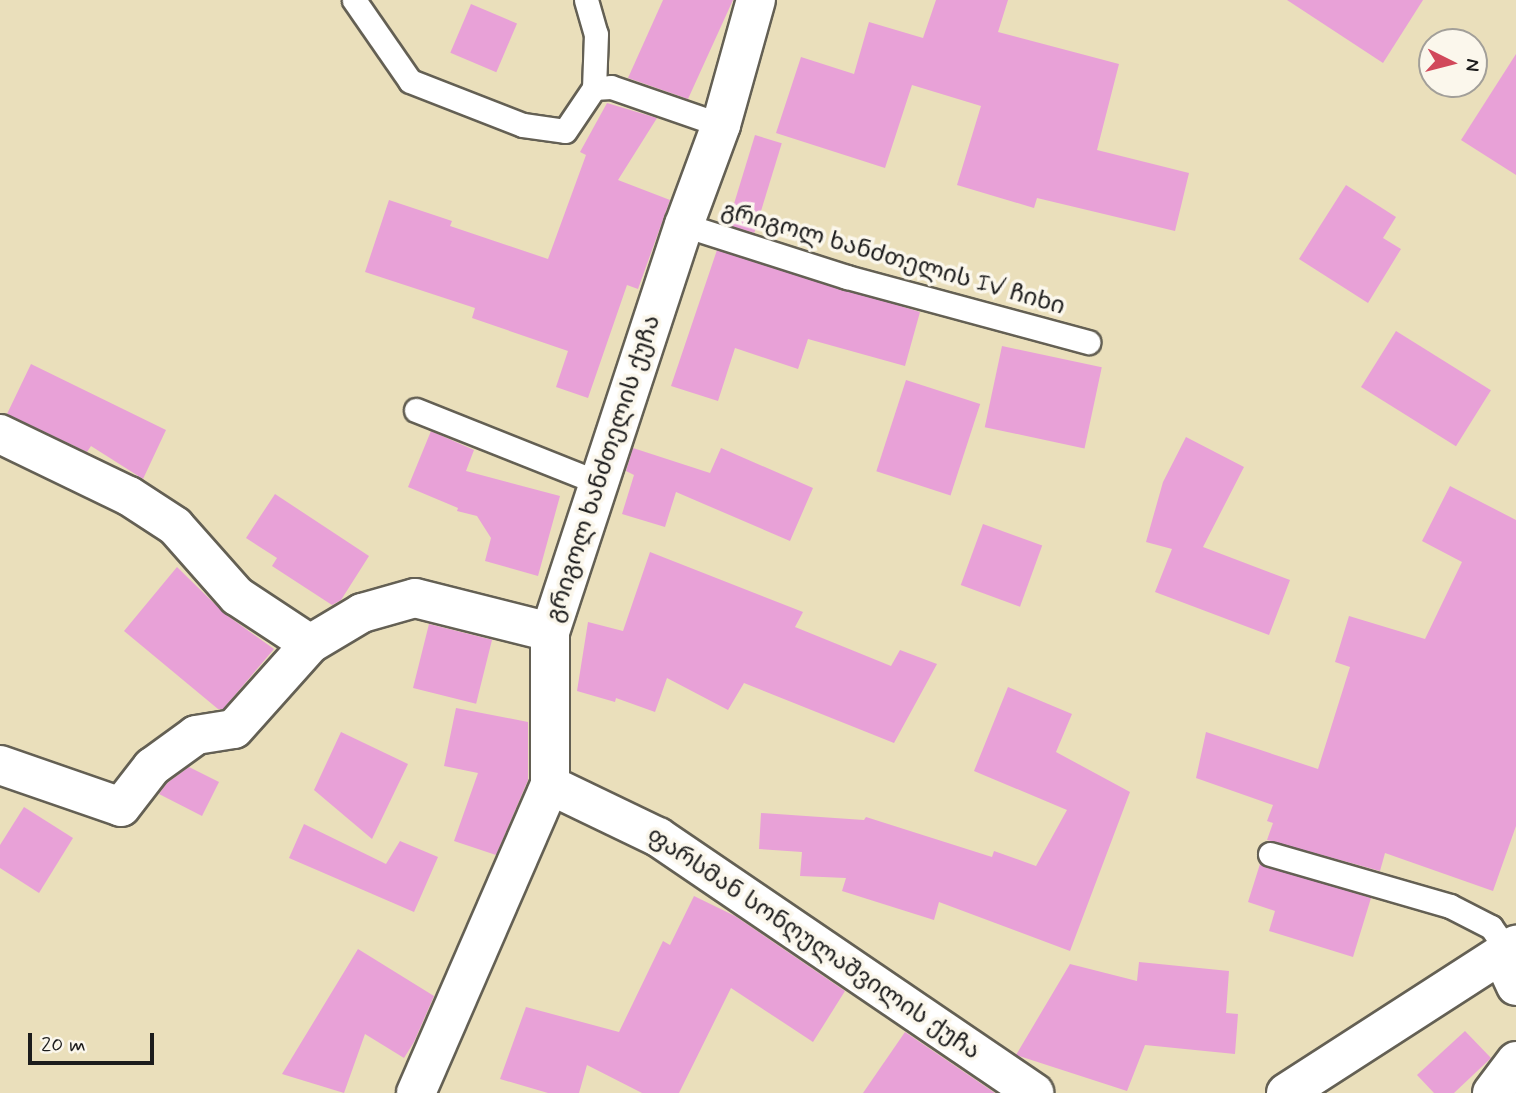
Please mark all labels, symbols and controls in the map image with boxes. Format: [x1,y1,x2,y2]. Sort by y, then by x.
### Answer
north arrow [1418,28,1488,98]
text: N [1459,57,1485,73]
street label: გრიგოლ ხანძთელის IV ჩიხი [718,196,1068,322]
street label: გრიგოლ ხანძთელის ქუჩა [541,312,667,626]
street label: ფარსმან სონღულაშვილის ქუჩა [641,821,985,1067]
scale bar [32,1020,158,1064]
text: 20 m [41,1031,86,1059]

